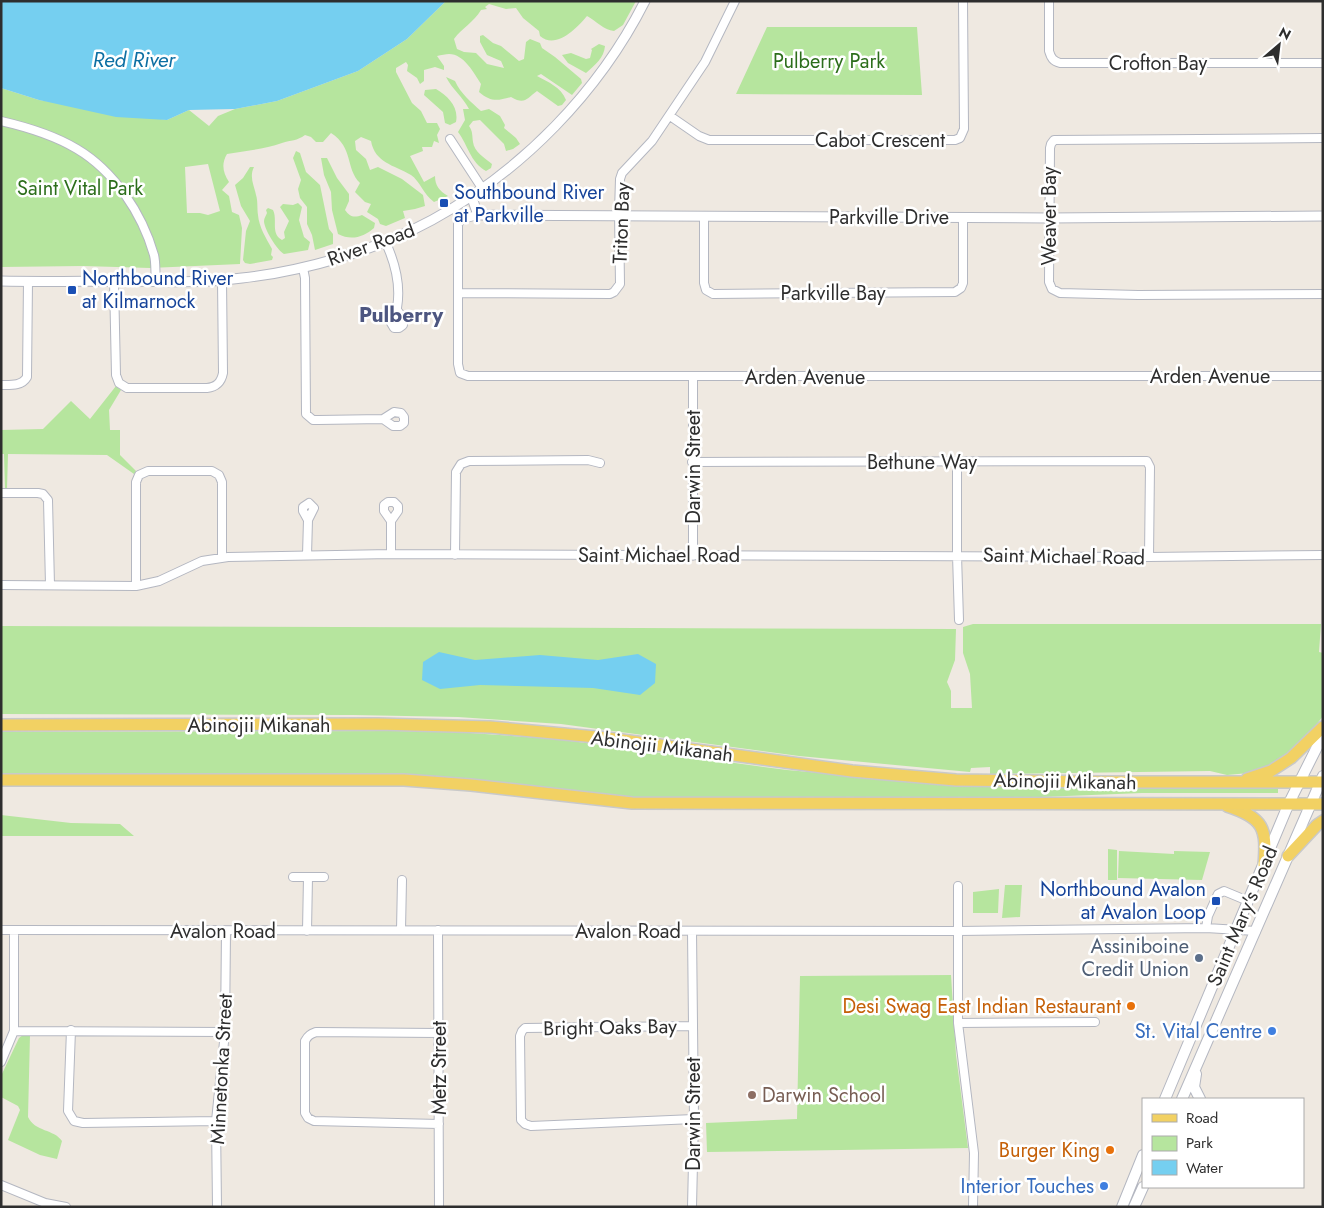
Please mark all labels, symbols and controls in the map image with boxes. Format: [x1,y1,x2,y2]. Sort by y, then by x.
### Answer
north arrow [1254,20,1304,70]
text: N [1275,22,1295,45]
water label: Red River [93,45,176,75]
park label: Pulberry Park [773,47,885,76]
street label: Crofton Bay [1109,49,1207,78]
street label: Cabot Crescent [815,126,945,155]
street label: Weaver Bay [1035,166,1064,266]
park label: Saint Vital Park [17,174,143,203]
place label: Southbound River at Parkville [454,178,605,230]
street label: Triton Bay [606,182,637,264]
marker: Southbound River at Parkville [438,197,450,209]
street label: Parkville Drive [829,203,949,232]
street label: River Road [323,215,419,274]
place label: Northbound River at Kilmarnock [82,264,233,316]
street label: Parkville Bay [781,279,886,308]
marker: Northbound River at Kilmarnock [66,284,78,296]
district label: Pulberry [359,300,444,330]
street label: Arden Avenue [1150,362,1270,391]
street label: Arden Avenue [745,363,865,392]
street label: Darwin Street [679,410,708,524]
street label: Bethune Way [867,448,977,477]
street label: Saint Michael Road [578,541,740,570]
street label: Saint Michael Road [983,541,1145,572]
street label: Abinojii Mikanah [187,711,331,740]
street label: Abinojii Mikanah [589,723,735,770]
street label: Abinojii Mikanah [993,766,1137,797]
street label: Saint Mary's Road [1200,841,1285,991]
place label: Northbound Avalon at Avalon Loop [1040,875,1206,927]
marker: Northbound Avalon at Avalon Loop [1210,895,1222,907]
street label: Avalon Road [170,917,276,946]
street label: Avalon Road [575,917,681,946]
place label: Assiniboine Credit Union [1081,932,1189,984]
marker: Assiniboine Credit Union [1193,952,1205,964]
place label: Desi Swag East Indian Restaurant [842,992,1121,1021]
street label: Minnetonka Street [203,993,240,1145]
marker: Desi Swag East Indian Restaurant [1125,1000,1137,1012]
street label: Bright Oaks Bay [543,1012,677,1043]
place label: St. Vital Centre [1135,1017,1262,1046]
street label: Metz Street [425,1021,454,1115]
marker: St. Vital Centre [1266,1025,1278,1037]
street label: Darwin Street [679,1057,708,1171]
place label: Darwin School [762,1081,885,1110]
marker: Darwin School [746,1089,758,1101]
legend [1142,1098,1304,1188]
text: Road [1186,1107,1218,1129]
text: Park [1186,1132,1213,1154]
place label: Burger King [999,1136,1100,1165]
marker: Burger King [1104,1144,1116,1156]
text: Water [1186,1157,1224,1179]
place label: Interior Touches [961,1172,1094,1201]
marker: Interior Touches [1098,1180,1110,1192]

